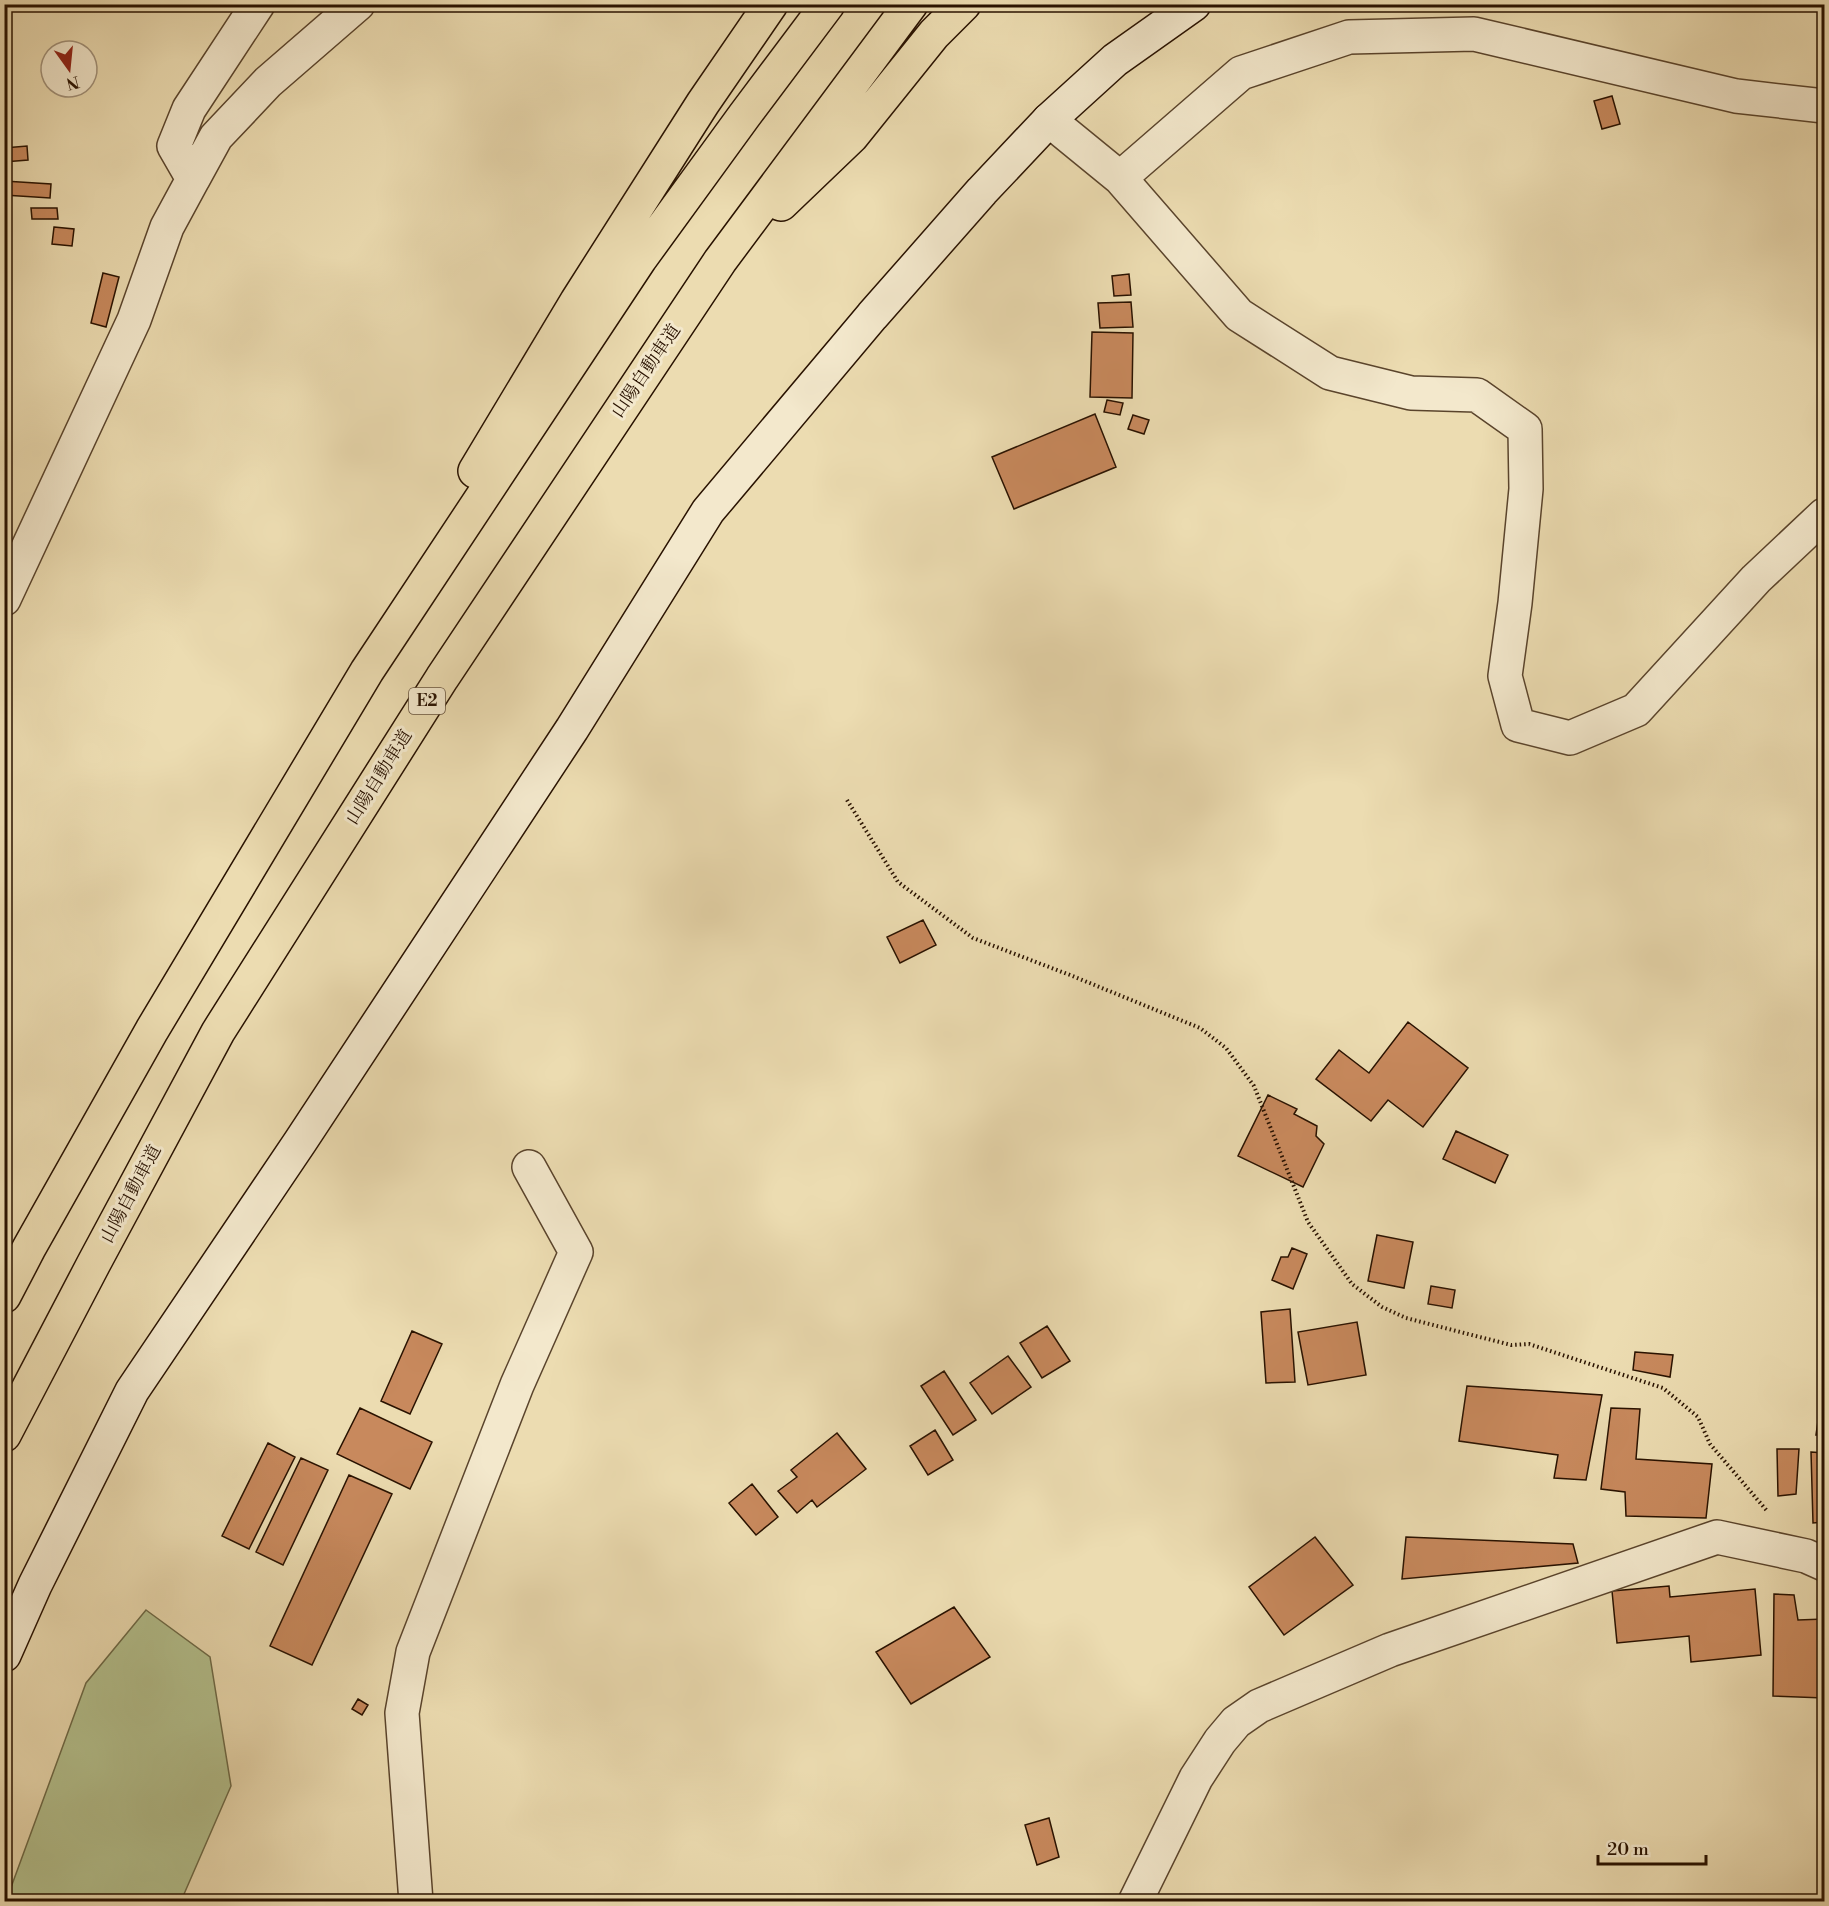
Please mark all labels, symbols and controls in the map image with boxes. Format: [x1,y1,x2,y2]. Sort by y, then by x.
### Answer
north arrow [39,39,99,99]
text: N [64,71,81,94]
street label: 山陽自動車道 [606,320,686,422]
road number: E2 [409,688,445,714]
street label: 山陽自動車道 [341,725,417,829]
street label: 山陽自動車道 [95,1141,167,1247]
scale bar [1598,1828,1706,1866]
text: 20 m [1607,1838,1649,1861]

